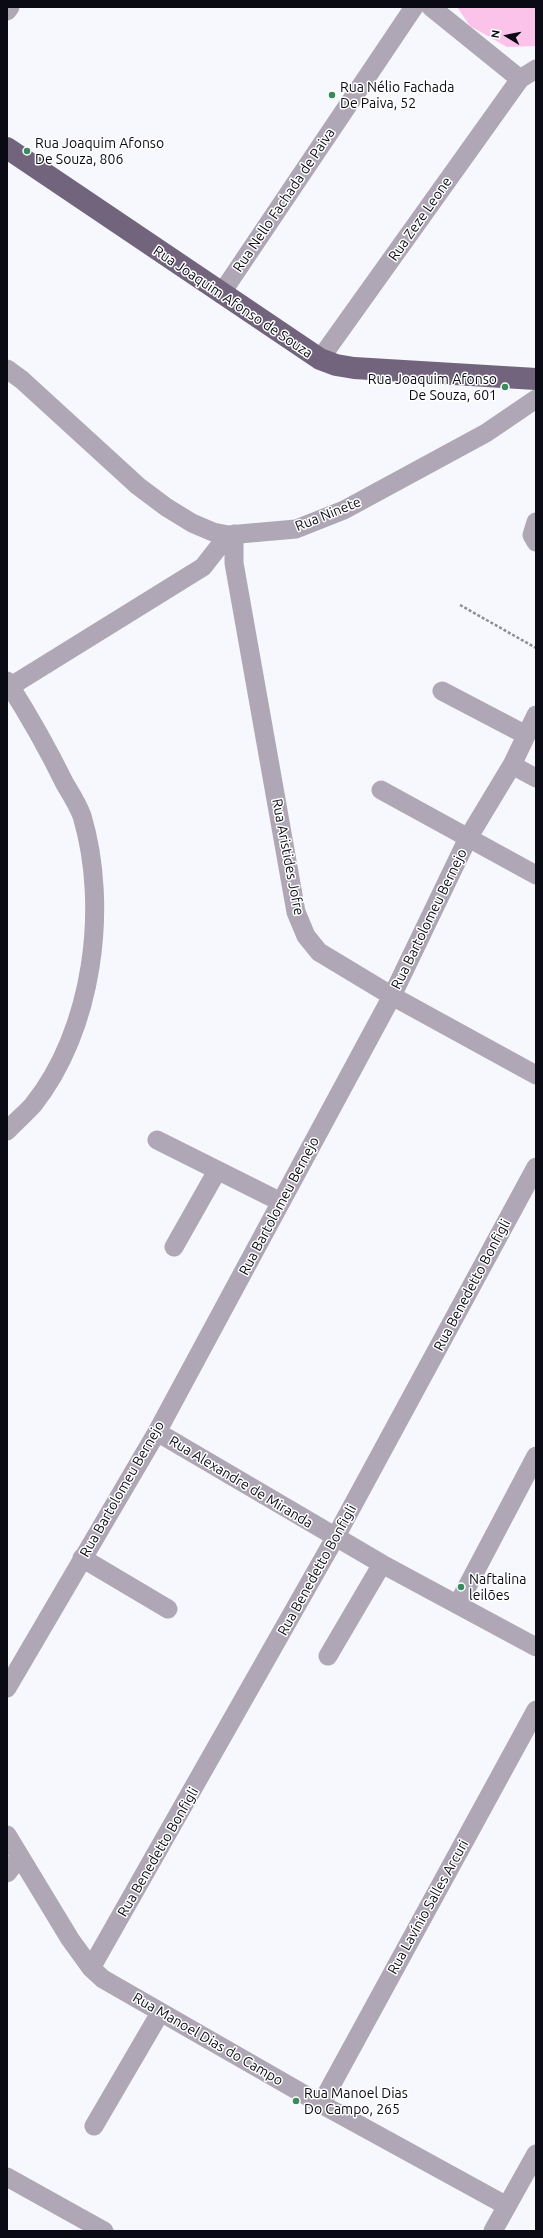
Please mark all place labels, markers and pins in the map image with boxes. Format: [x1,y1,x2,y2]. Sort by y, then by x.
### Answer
place label: Rua Nélio Fachada De Paiva, 52 [340,79,454,112]
marker: Rua Nélio Fachada De Paiva, 52 [327,90,337,100]
place label: Rua Joaquim Afonso De Souza, 806 [35,135,164,168]
marker: Rua Joaquim Afonso De Souza, 806 [22,146,32,156]
place label: Rua Joaquim Afonso De Souza, 601 [368,371,497,404]
marker: Rua Joaquim Afonso De Souza, 601 [500,382,510,392]
place label: Naftalina leilões [469,1571,526,1604]
marker: Naftalina leilões [456,1582,466,1592]
place label: Rua Manoel Dias Do Campo, 265 [304,2085,408,2118]
marker: Rua Manoel Dias Do Campo, 265 [291,2096,301,2106]

